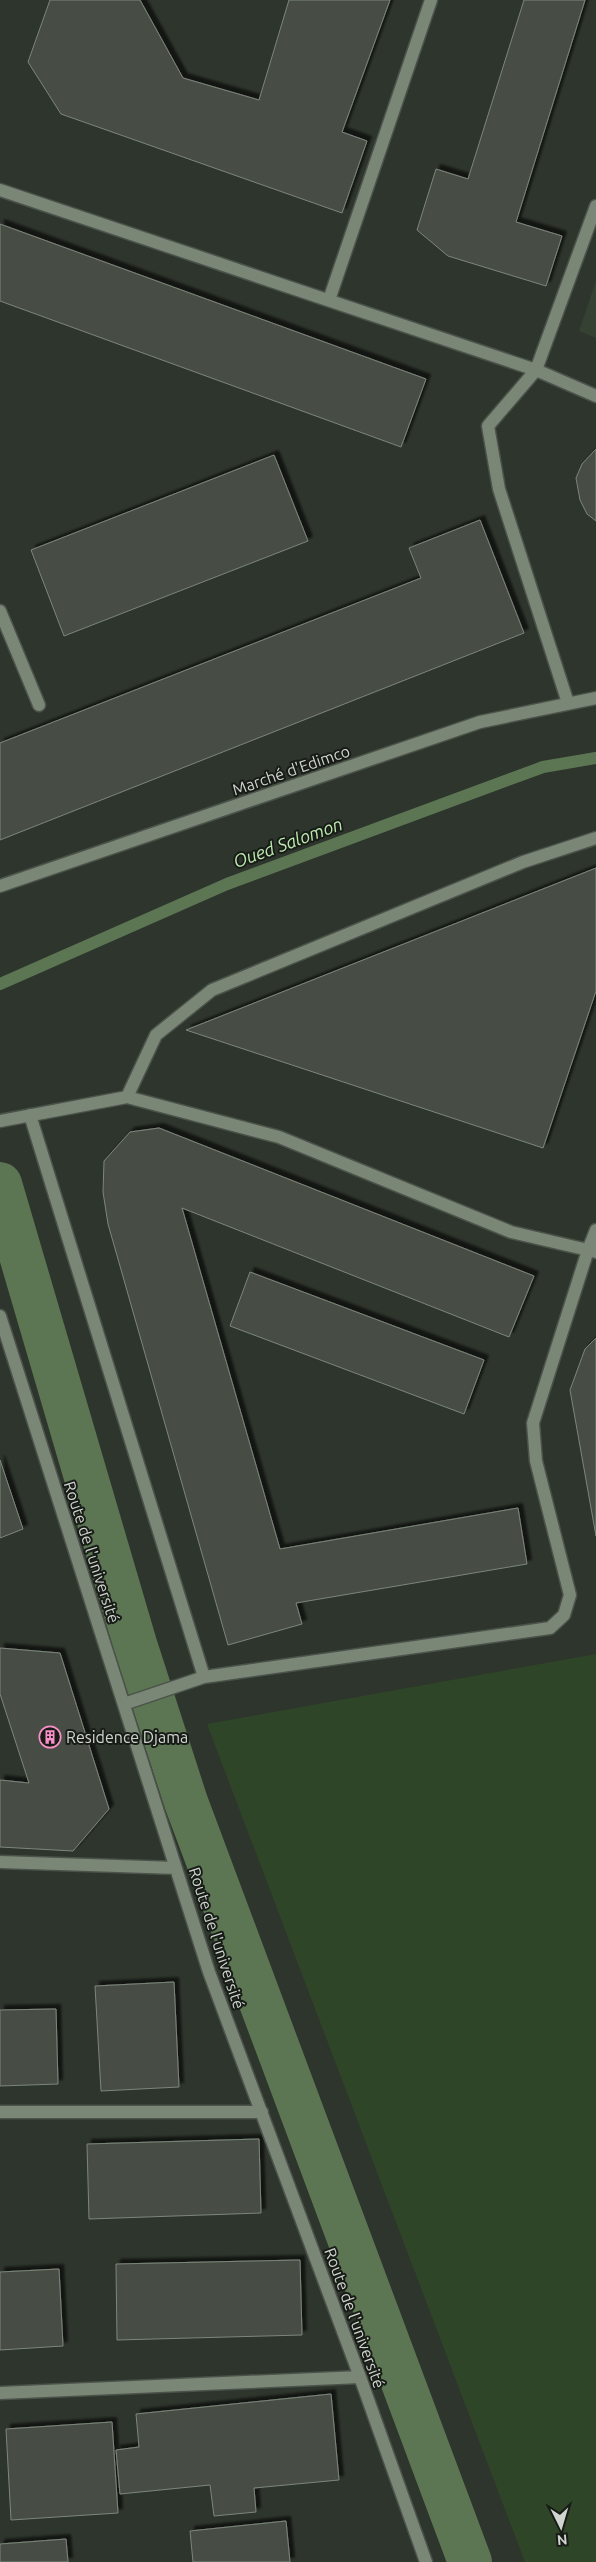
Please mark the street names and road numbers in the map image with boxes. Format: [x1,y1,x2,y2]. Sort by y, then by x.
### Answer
street label: Marché d'Edimco [230,741,352,799]
street label: Route de l'université [61,1479,123,1625]
street label: Route de l'université [186,1865,248,2011]
street label: Route de l'université [321,2245,389,2391]

